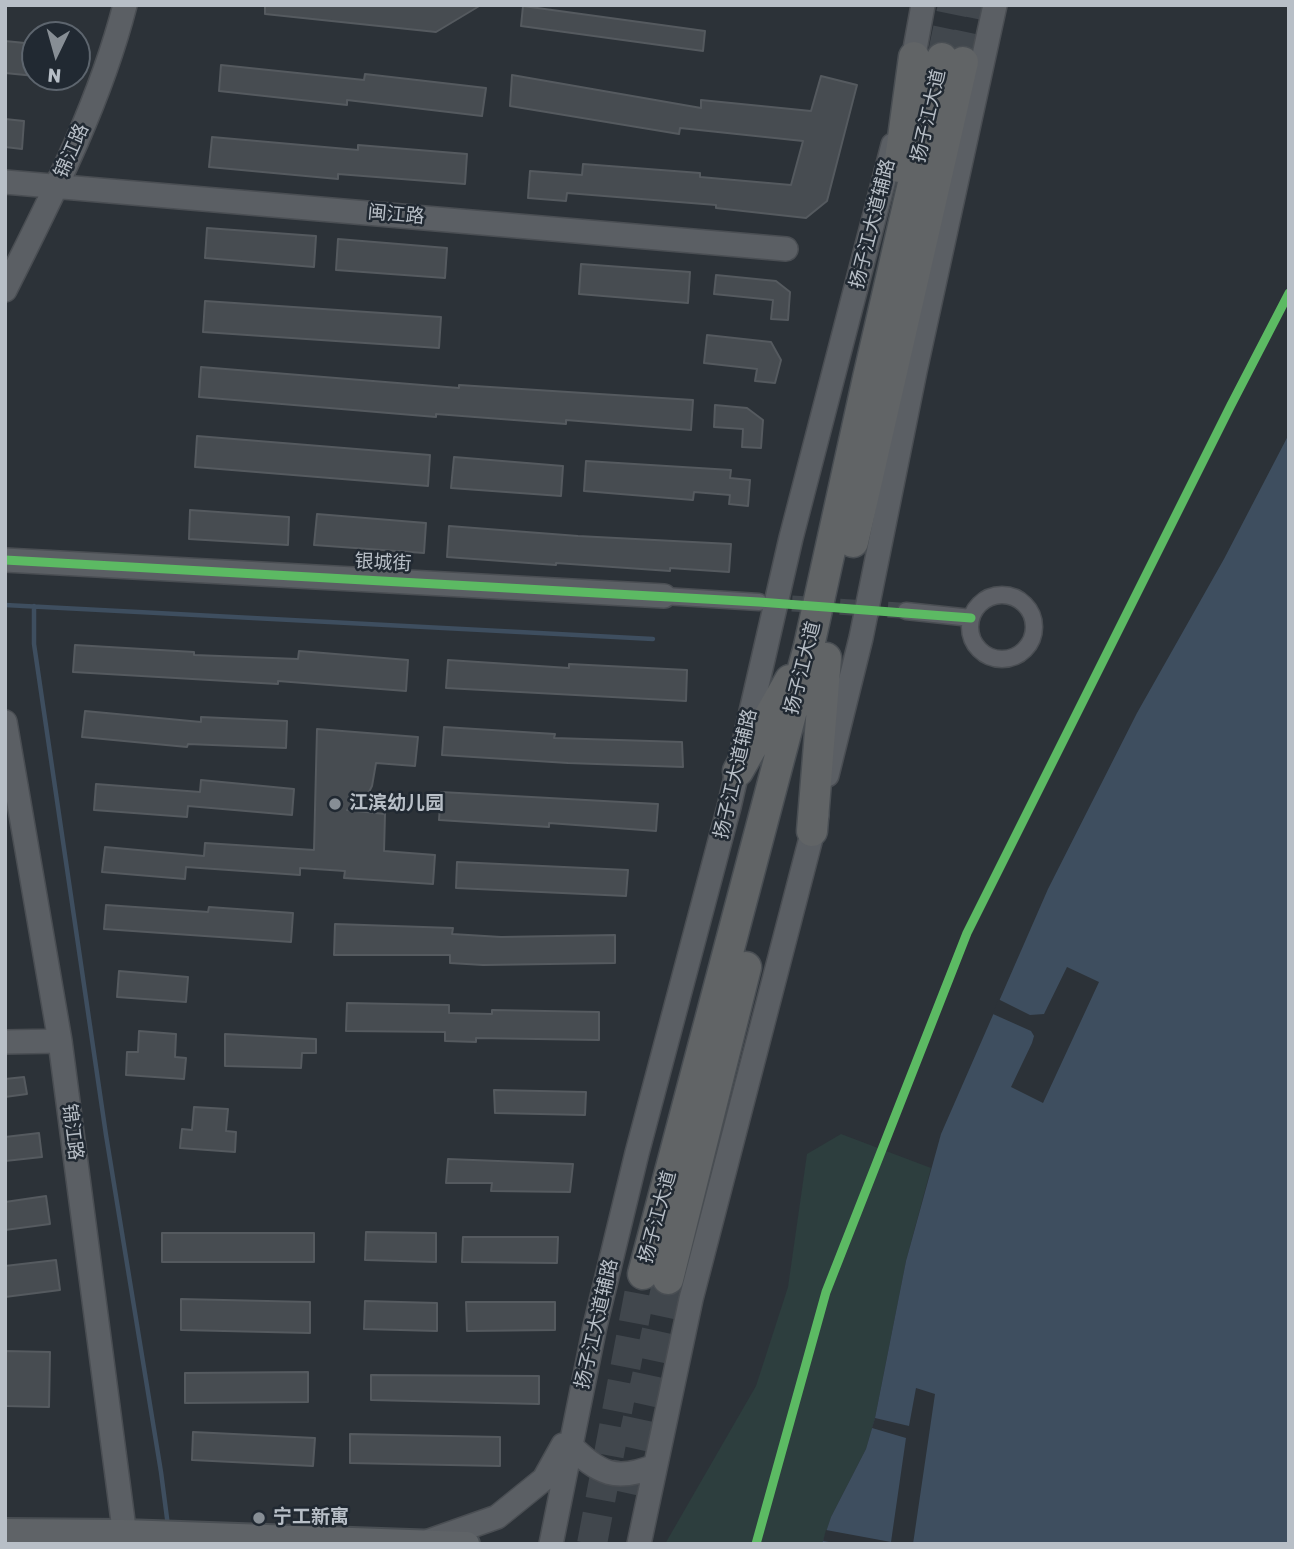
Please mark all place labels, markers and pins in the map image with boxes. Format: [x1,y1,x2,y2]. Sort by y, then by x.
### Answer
place label: 江滨幼儿园 [349,793,444,815]
marker: 江滨幼儿园 [327,796,343,812]
place label: 宁工新寓 [273,1507,349,1529]
marker: 宁工新寓 [251,1510,267,1526]

